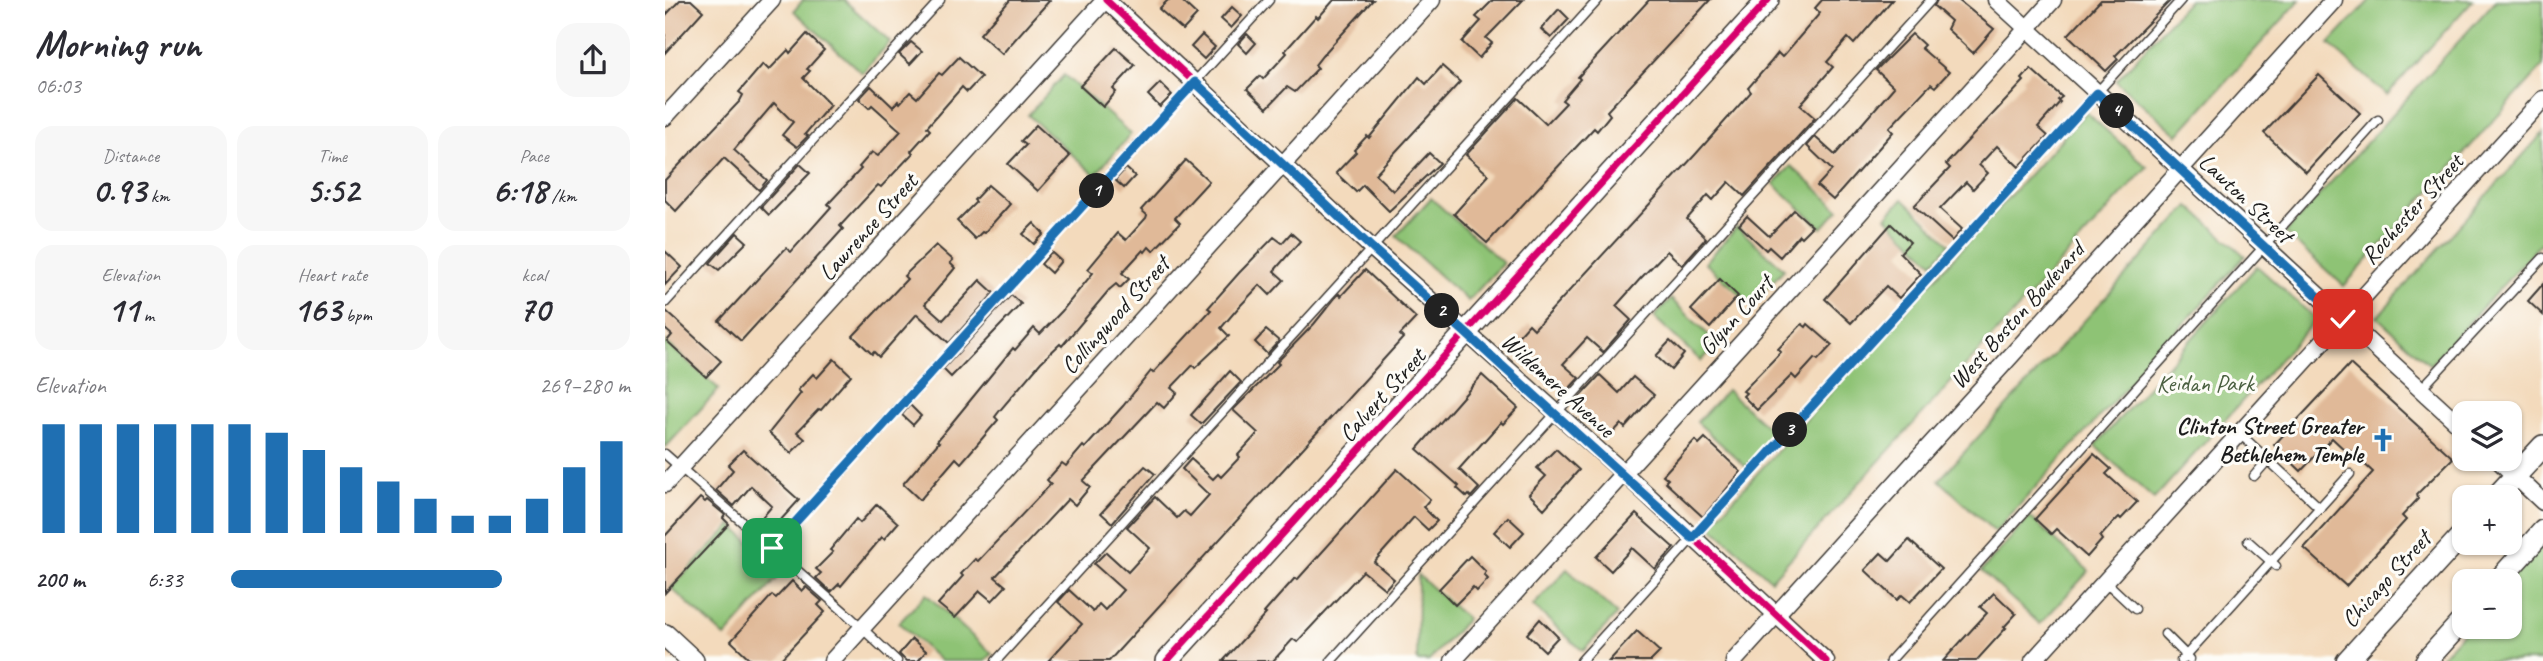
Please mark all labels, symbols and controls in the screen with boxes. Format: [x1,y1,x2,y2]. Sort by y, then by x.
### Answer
text: Morning run [35,21,201,68]
button: share [556,23,630,97]
text: 06:03 [35,71,81,100]
pin: 4 [2099,94,2135,128]
text: 4 [2112,98,2121,122]
text: Distance [102,144,159,168]
text: Time [318,144,347,168]
text: Pace [520,144,549,168]
street label: Rochester Street [2355,146,2471,271]
street label: Lawton Street [2193,147,2302,251]
street label: Lawrence Street [812,166,925,287]
text: 0.93 [92,168,146,213]
text: 5:52 [306,168,359,213]
text: 6:18 [492,168,547,213]
pin: 1 [1079,174,1115,208]
text: 1 [1092,178,1101,202]
text: km [146,184,169,208]
text: /km [547,184,576,208]
street label: West Boston Boulevard [1943,233,2093,395]
street label: Collingwood Street [1054,247,1178,380]
text: Elevation [102,263,160,287]
text: Heart rate [298,263,367,287]
text: kcal [522,263,547,287]
street label: Glynn Court [1692,267,1782,361]
text: 11 [107,287,139,332]
text: 163 [293,287,341,332]
text: 70 [518,287,550,332]
pin [2313,289,2373,349]
pin: 2 [1425,294,1459,328]
text: 2 [1437,298,1446,322]
icon: check [2324,300,2362,338]
text: m [139,303,154,327]
text: bpm [341,303,372,327]
street label: Wildemere Avenue [1495,326,1623,445]
street label: Calvert Street [1332,340,1433,448]
park label: Keidan Park [2156,368,2256,398]
text: Elevation [35,371,106,400]
text: 269–280 m [539,371,630,400]
map controls [2452,401,2522,639]
button: layers [2452,401,2522,471]
place label: Clinton Street Greater Bethlehem Temple [2177,411,2365,469]
pin: 3 [1773,412,1807,448]
text: 3 [1785,417,1794,441]
church icon: Clinton Street Greater Bethlehem Temple [2369,426,2397,454]
button: + [2452,485,2522,555]
pin [742,518,802,578]
street label: Chicago Street [2335,522,2439,634]
icon: arrive [753,529,791,567]
text: 200 m [35,565,85,594]
text: 6:33 [147,565,183,594]
button: − [2452,569,2522,639]

